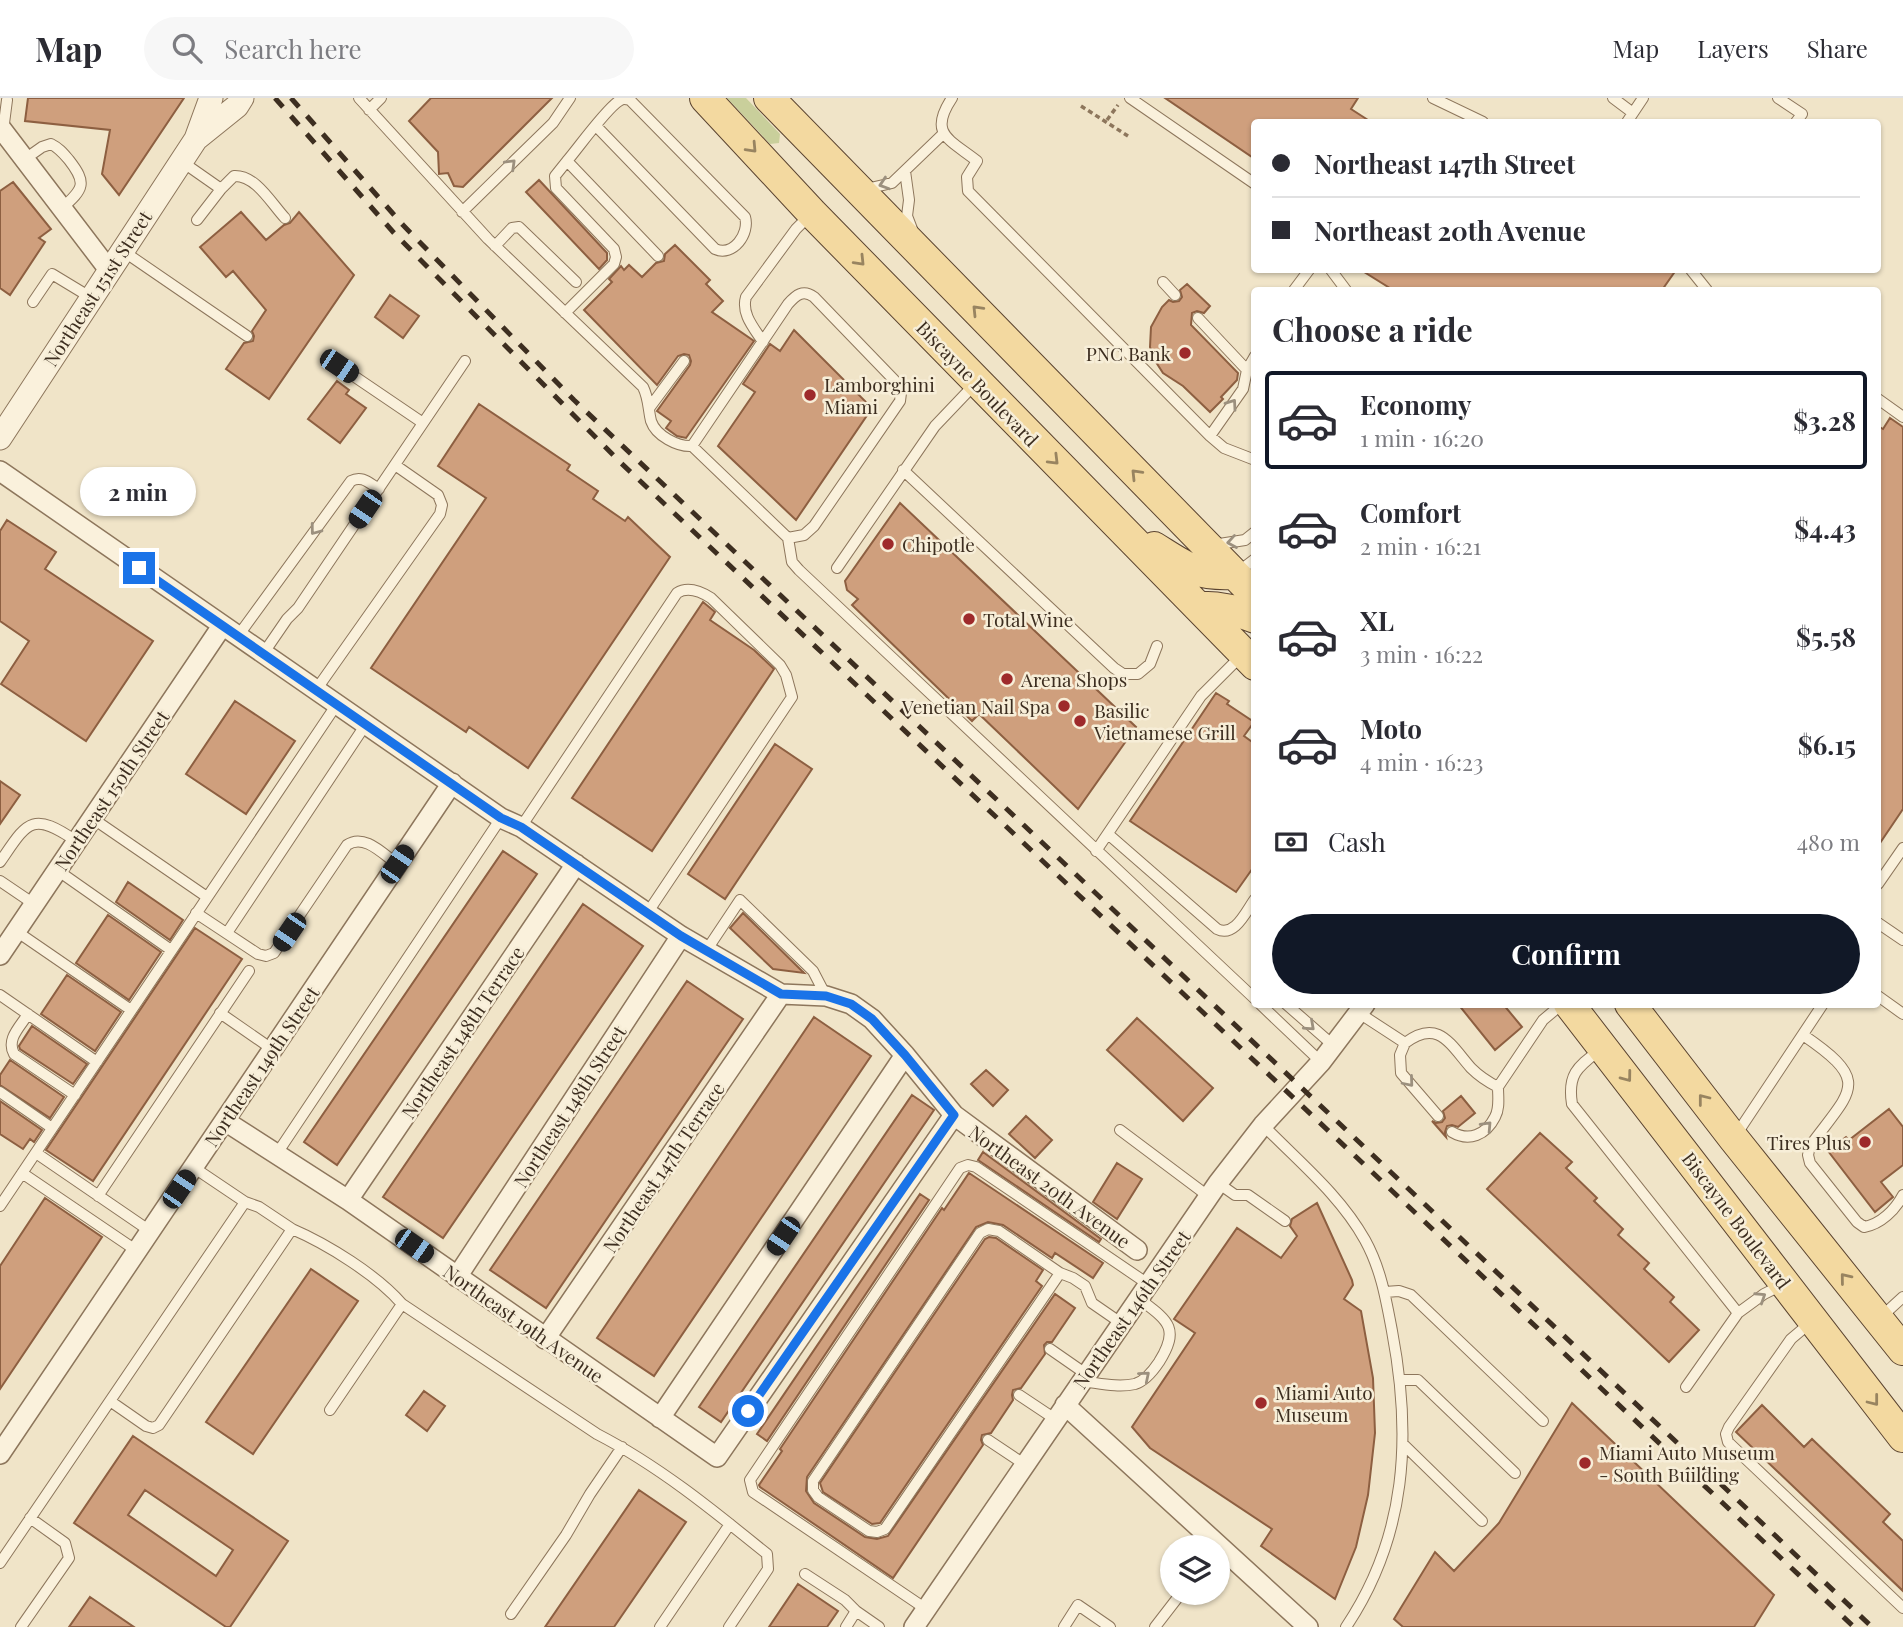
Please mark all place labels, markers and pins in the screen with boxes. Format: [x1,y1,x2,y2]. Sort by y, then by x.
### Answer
place label: PNC Bank [1086,340,1172,366]
marker: PNC Bank [1177,345,1193,361]
place label: Lamborghini Miami [824,371,935,419]
marker: Lamborghini Miami [802,387,818,403]
place label: Chipotle [902,531,975,557]
marker: Chipotle [880,536,896,552]
place label: Total Wine [983,606,1073,632]
marker: Total Wine [961,611,977,627]
place label: Arena Shops [1020,666,1127,692]
marker: Arena Shops [999,671,1015,687]
place label: Venetian Nail Spa [901,693,1051,719]
place label: Basilic Vietnamese Grill [1093,697,1236,745]
marker: Venetian Nail Spa [1056,698,1072,714]
marker: Basilic Vietnamese Grill [1072,713,1088,729]
place label: Tires Plus [1767,1129,1851,1155]
marker: Tires Plus [1857,1134,1873,1150]
place label: Miami Auto Museum [1275,1379,1373,1427]
marker: Miami Auto Museum [1253,1395,1269,1411]
place label: Miami Auto Museum - South Building [1599,1439,1775,1487]
marker: Miami Auto Museum - South Building [1577,1455,1593,1471]

